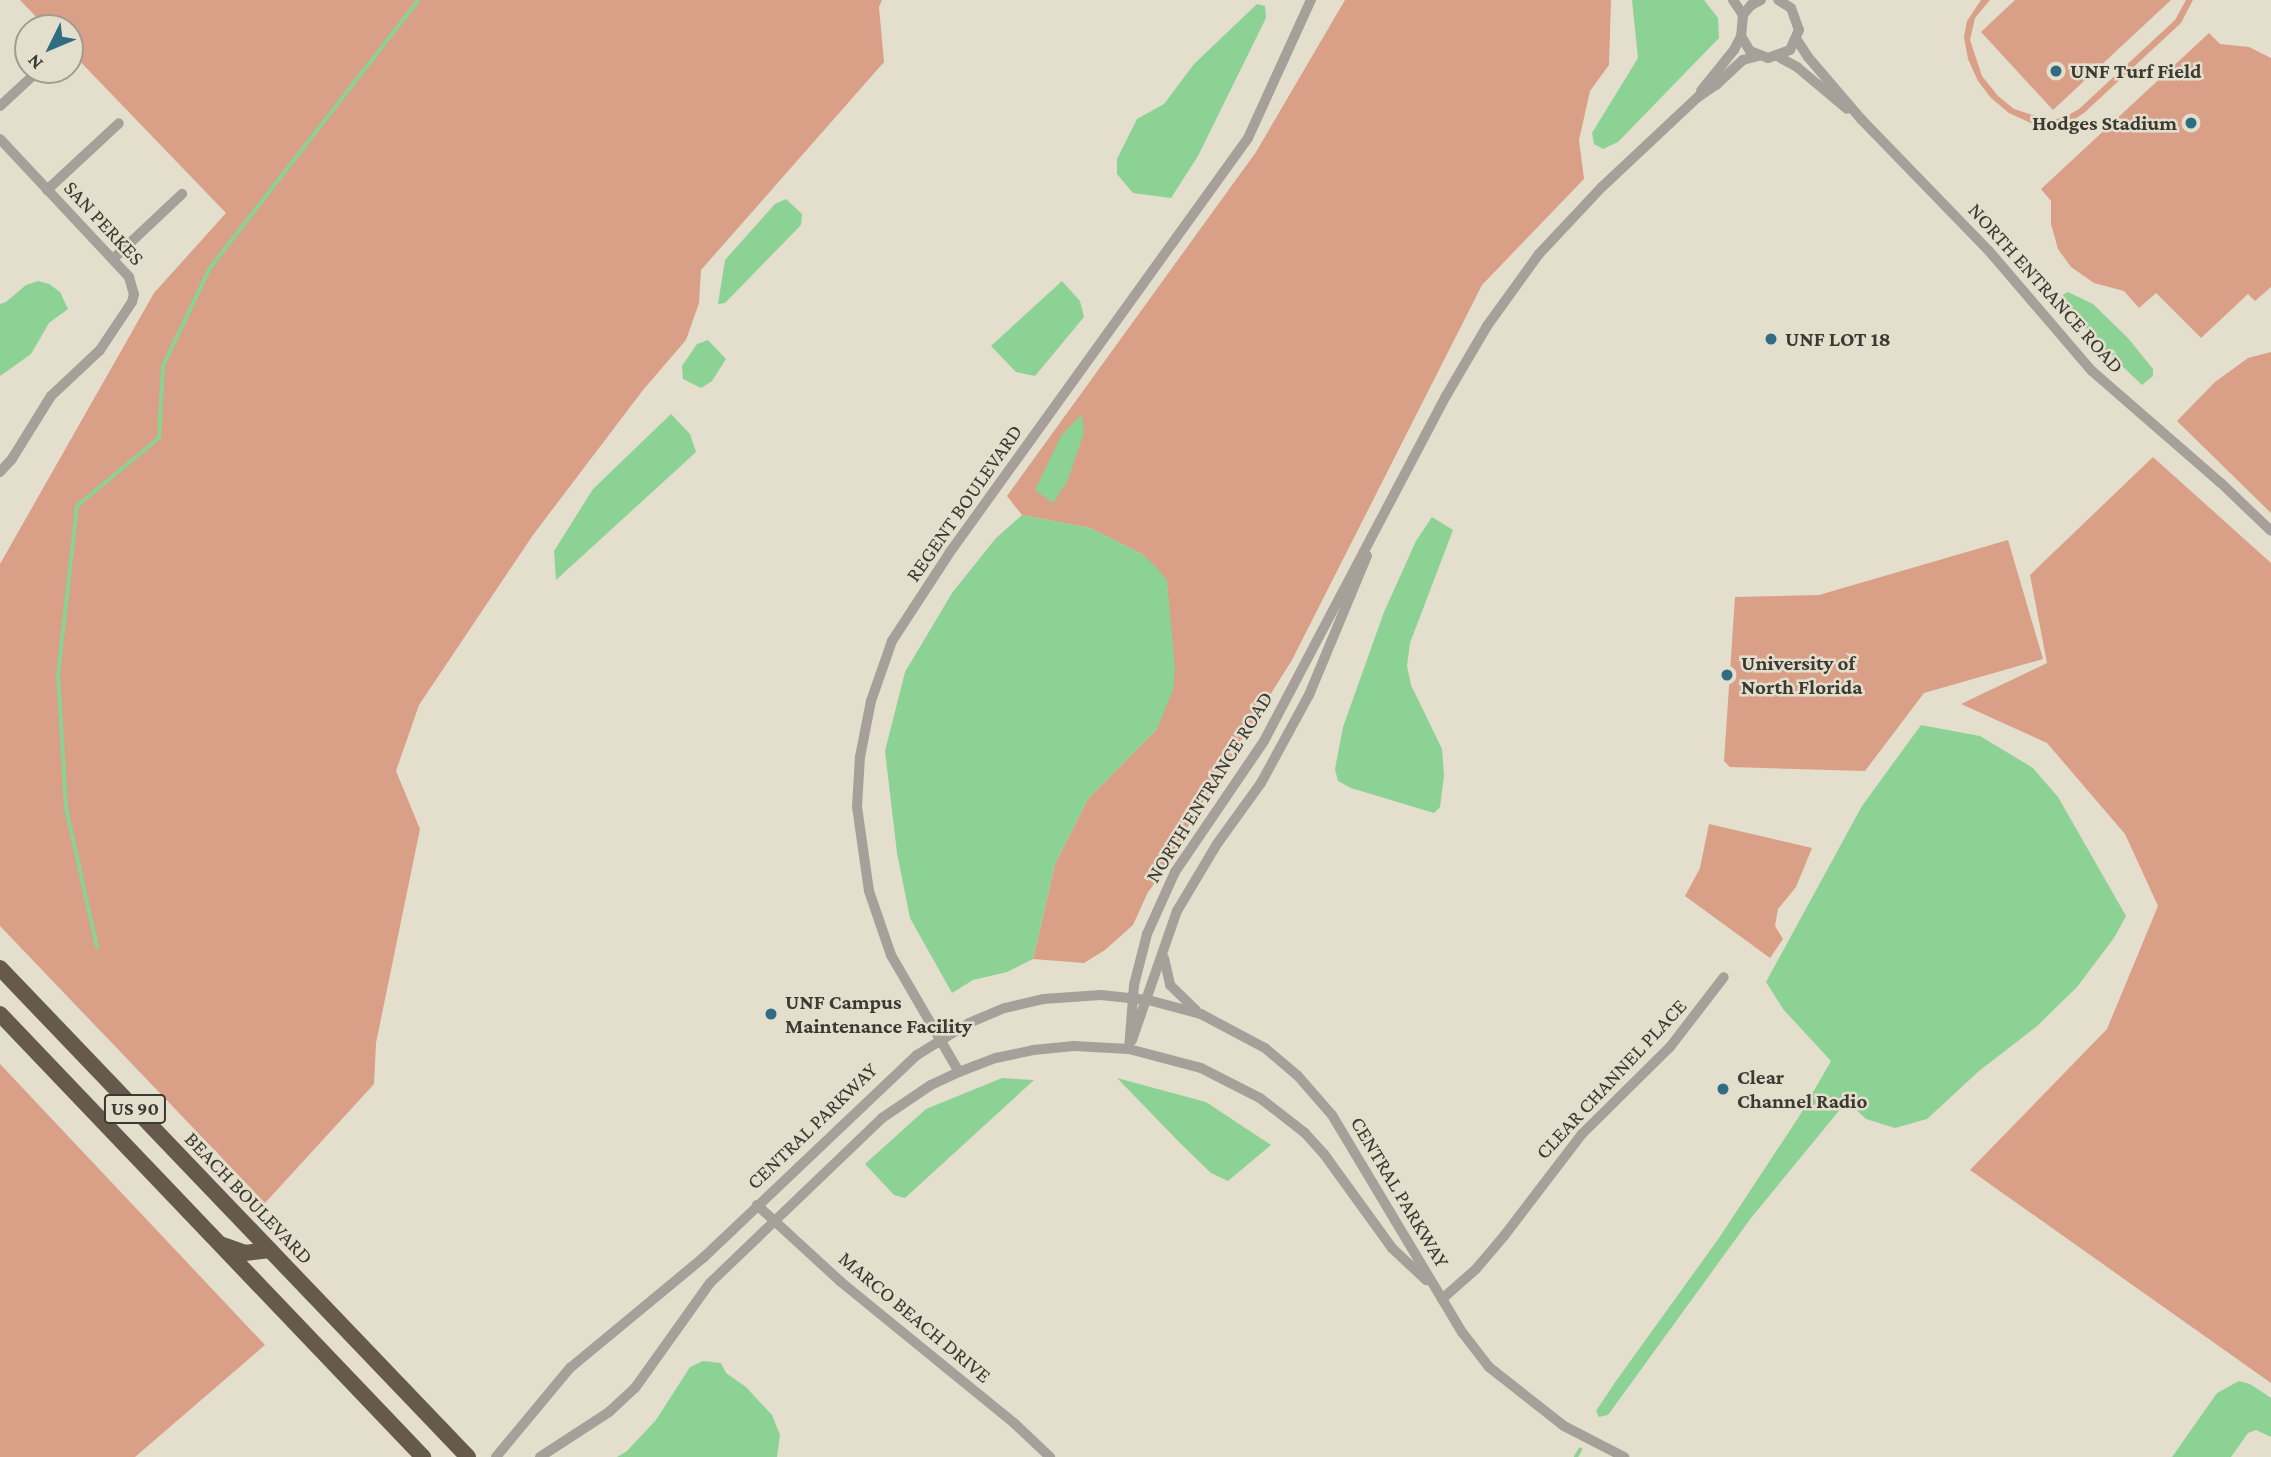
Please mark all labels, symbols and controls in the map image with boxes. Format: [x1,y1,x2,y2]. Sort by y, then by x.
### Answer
north arrow [14,14,84,84]
text: N [23,50,47,74]
place label: UNF Turf Field [2070,58,2202,84]
marker: UNF Turf Field [2048,63,2064,79]
place label: Hodges Stadium [2032,110,2177,136]
marker: Hodges Stadium [2183,115,2199,131]
street label: SAN PERKES [59,176,149,270]
street label: NORTH ENTRANCE ROAD [1963,198,2129,378]
place label: UNF LOT 18 [1785,326,1891,352]
marker: UNF LOT 18 [1763,331,1779,347]
street label: REGENT BOULEVARD [900,419,1028,587]
place label: University of North Florida [1741,650,1862,700]
marker: University of North Florida [1719,667,1735,683]
street label: NORTH ENTRANCE ROAD [1140,687,1278,887]
place label: UNF Campus Maintenance Facility [785,989,972,1039]
street label: CLEAR CHANNEL PLACE [1530,994,1692,1164]
marker: UNF Campus Maintenance Facility [763,1006,779,1022]
street label: CENTRAL PARKWAY [742,1057,882,1195]
place label: Clear Channel Radio [1737,1064,1867,1114]
marker: Clear Channel Radio [1715,1081,1731,1097]
road number: US 90 [104,1093,166,1124]
street label: CENTRAL PARKWAY [1345,1112,1455,1272]
street label: BEACH BOULEVARD [179,1127,319,1269]
street label: MARCO BEACH DRIVE [834,1246,996,1388]

